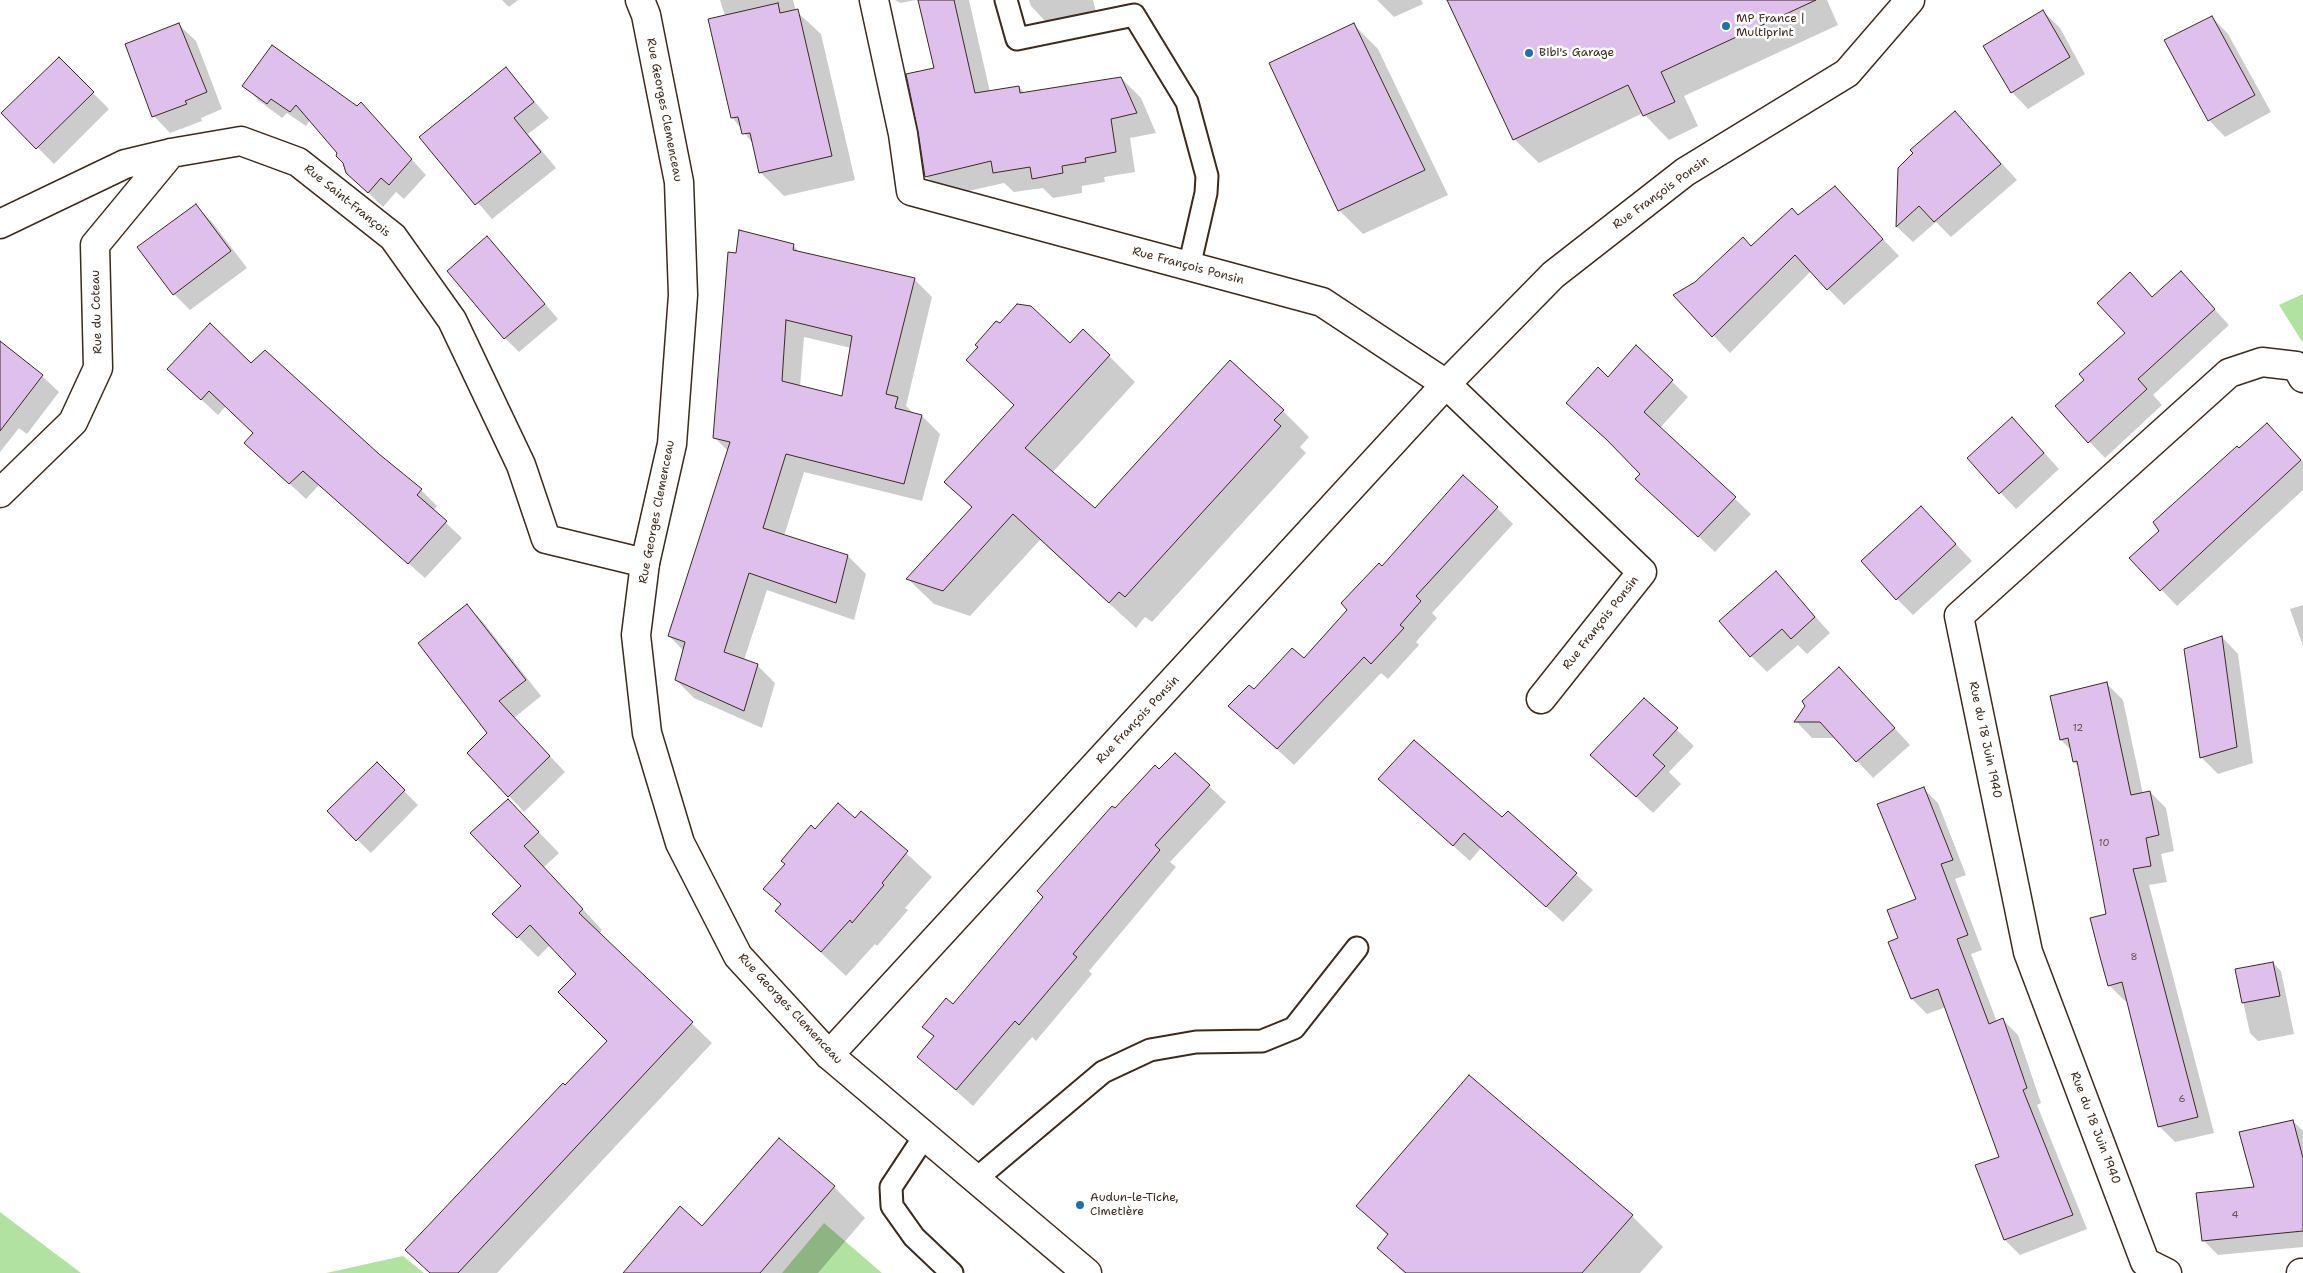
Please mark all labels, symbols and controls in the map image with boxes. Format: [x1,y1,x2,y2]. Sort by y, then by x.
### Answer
place label: MP France | Multiprint [1736,12,1804,40]
marker: MP France | Multiprint [1720,20,1732,32]
street label: Rue Georges Clemenceau [643,37,685,183]
place label: Bibi's Garage [1539,46,1614,60]
marker: Bibi's Garage [1523,47,1535,59]
street label: Rue François Ponsin [1610,153,1712,233]
street label: Rue Saint-François [301,162,393,240]
street label: Rue François Ponsin [1131,244,1245,288]
street label: Rue du Coteau [88,270,106,354]
street label: Rue Georges Clemenceau [636,439,678,585]
street label: Rue François Ponsin [1560,573,1642,673]
street label: Rue François Ponsin [1094,673,1182,767]
street label: Rue du 18 Juin 1940 [1966,680,2004,800]
house number: 12 [2073,722,2083,734]
house number: 10 [2099,837,2109,849]
street label: Rue Georges Clemenceau [735,951,845,1067]
house number: 8 [2131,951,2137,963]
street label: Rue du 18 Juin 1940 [2067,1070,2123,1186]
house number: 6 [2179,1093,2185,1105]
place label: Audun-le-Tiche, Cimetière [1090,1191,1179,1219]
marker: Audun-le-Tiche, Cimetière [1074,1199,1086,1211]
house number: 4 [2232,1209,2238,1221]

